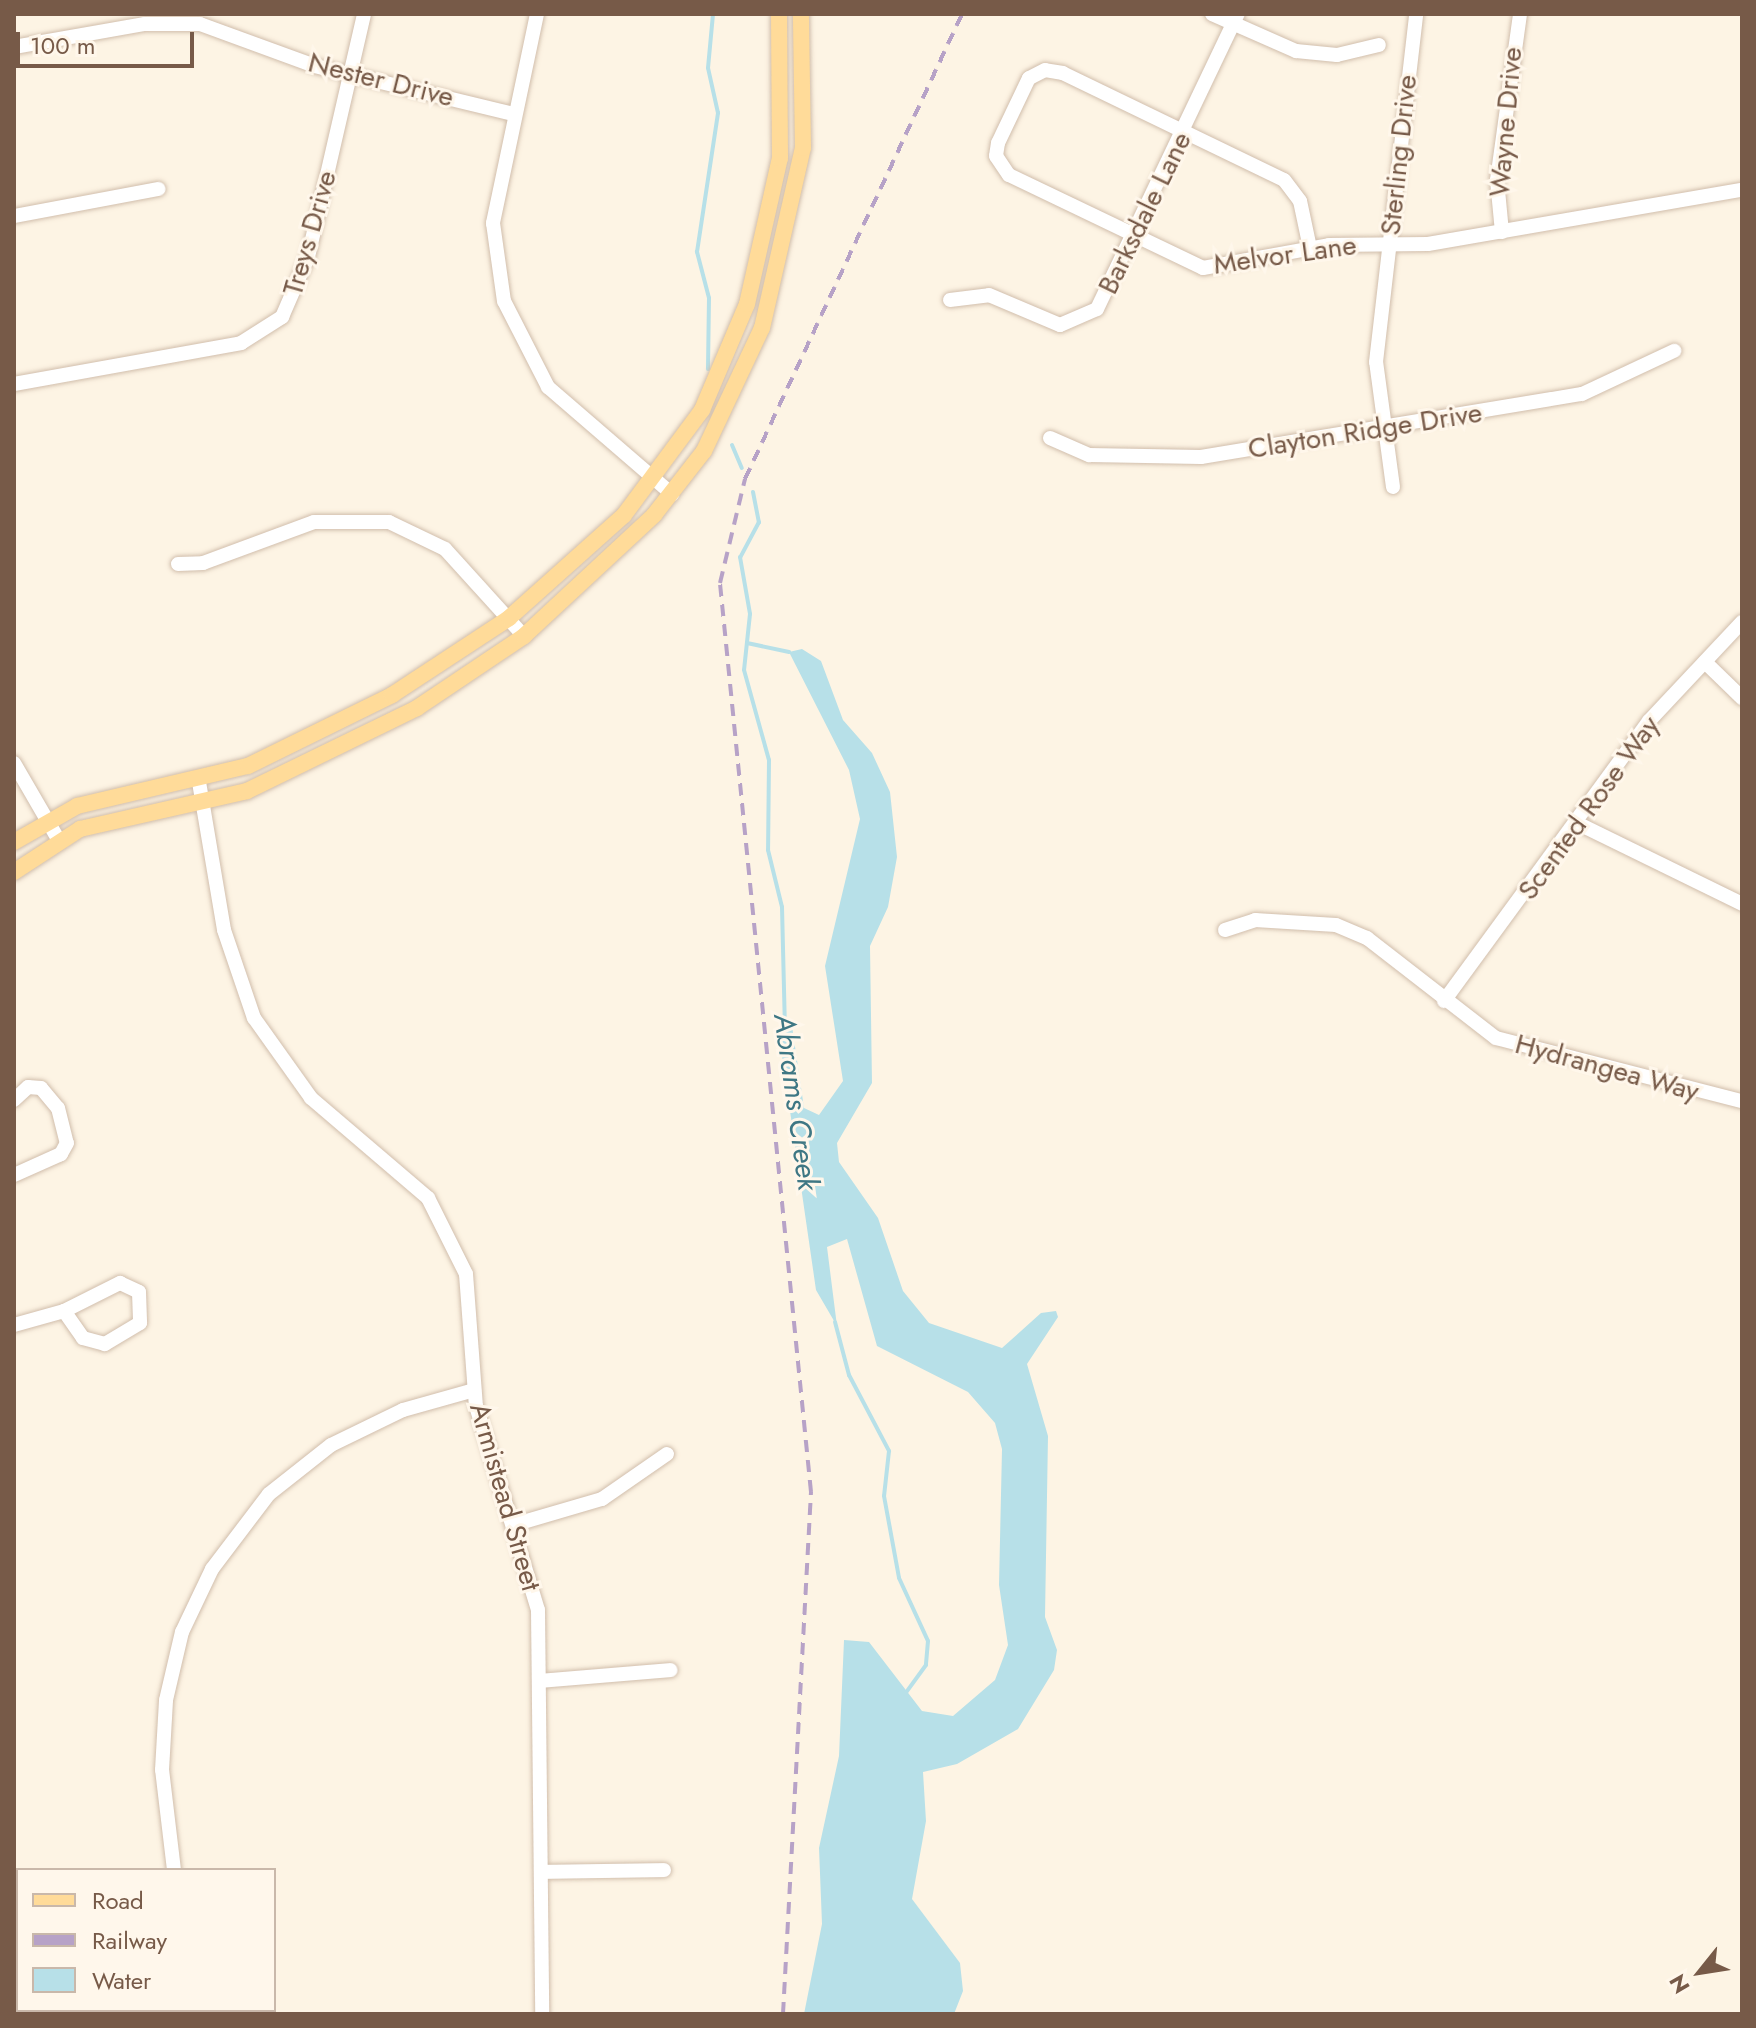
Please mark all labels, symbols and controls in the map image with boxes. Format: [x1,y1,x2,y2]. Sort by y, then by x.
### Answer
scale bar [20,16,198,66]
text: 100 m [30,28,96,63]
street label: Nester Drive [305,46,457,114]
street label: Wayne Drive [1483,46,1529,198]
street label: Sterling Drive [1374,73,1424,237]
street label: Barksdale Lane [1091,126,1199,300]
street label: Treys Drive [276,167,344,299]
street label: Melvor Lane [1211,228,1359,282]
street label: Clayton Ridge Drive [1246,396,1484,466]
street label: Scented Rose Way [1511,710,1667,906]
water label: Abrams Creek [766,1011,826,1193]
street label: Hydrangea Way [1511,1027,1703,1109]
street label: Armistead Street [462,1399,548,1595]
legend [16,1868,276,2012]
text: Road [92,1883,144,1918]
text: Railway [92,1923,167,1958]
north arrow [1660,1932,1740,2012]
text: Water [92,1963,151,1998]
text: N [1661,1968,1697,2000]

